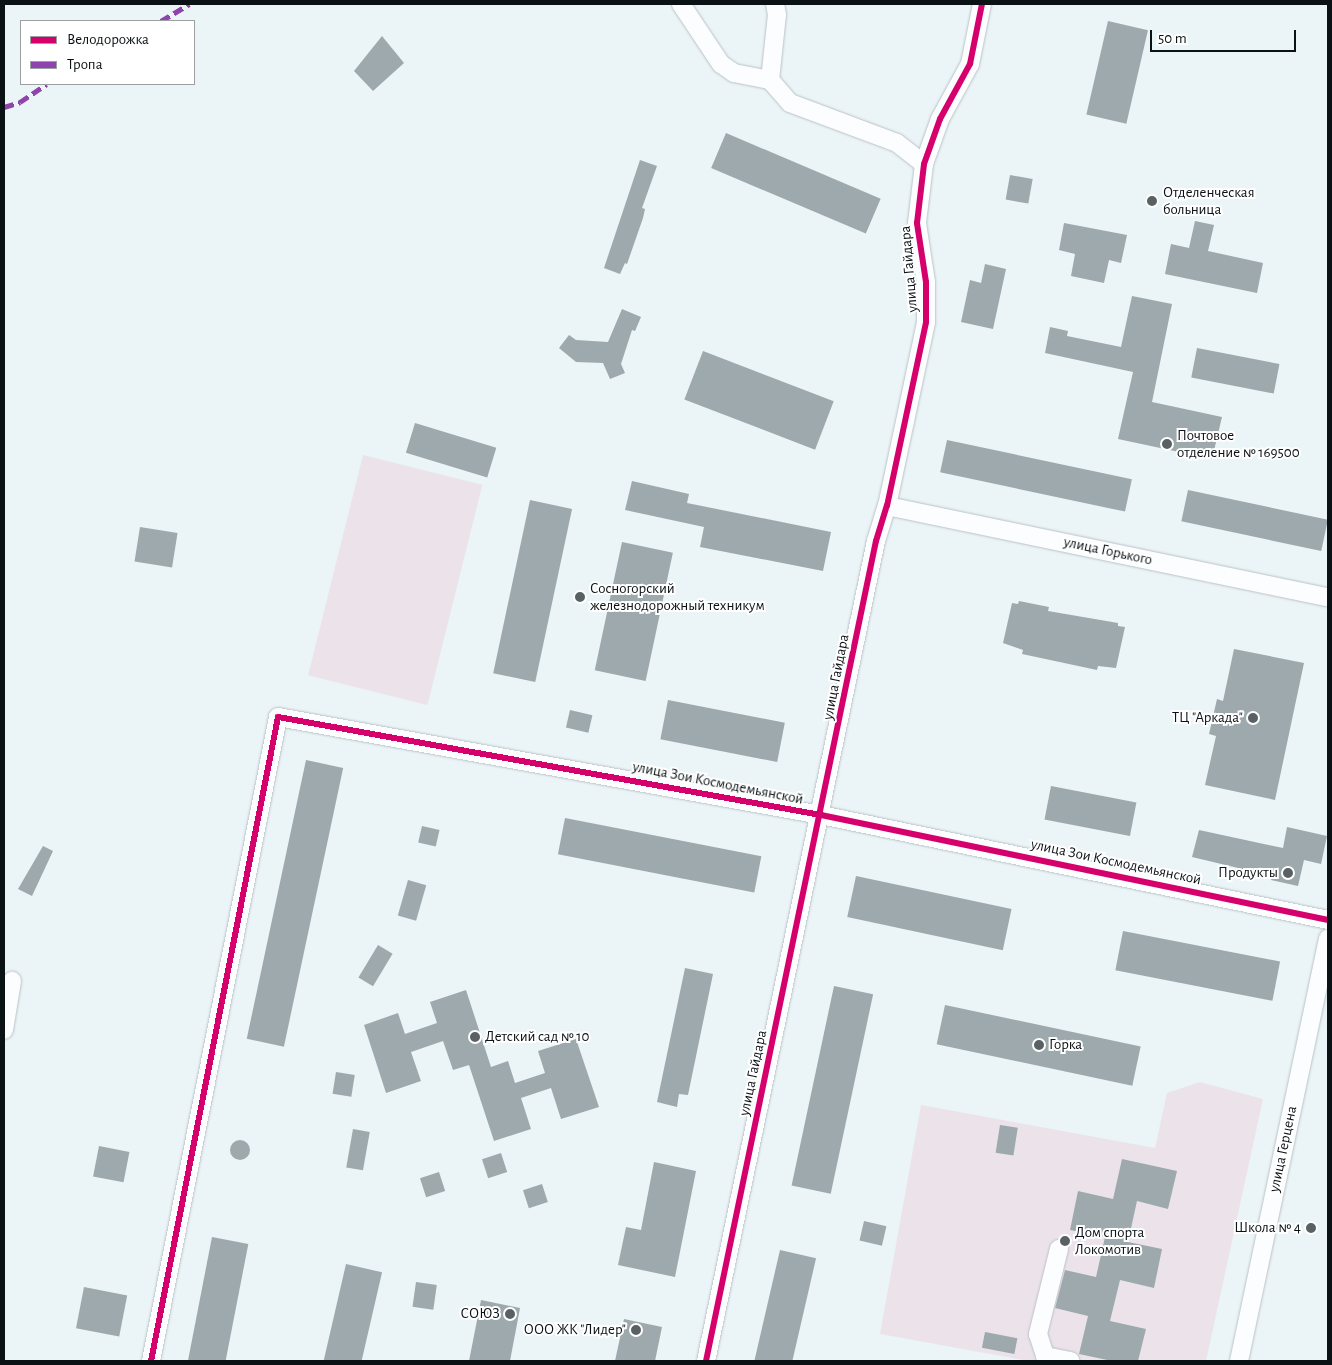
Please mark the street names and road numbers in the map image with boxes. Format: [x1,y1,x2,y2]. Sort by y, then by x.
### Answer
street label: улица Гайдара [896,225,922,313]
street label: улица Горького [1062,533,1154,569]
street label: улица Гайдара [819,633,853,721]
street label: улица Зои Космодемьянской [631,758,805,808]
street label: улица Зои Космодемьянской [1029,835,1203,889]
street label: улица Гайдара [735,1029,771,1117]
street label: улица Герцена [1265,1104,1301,1194]

